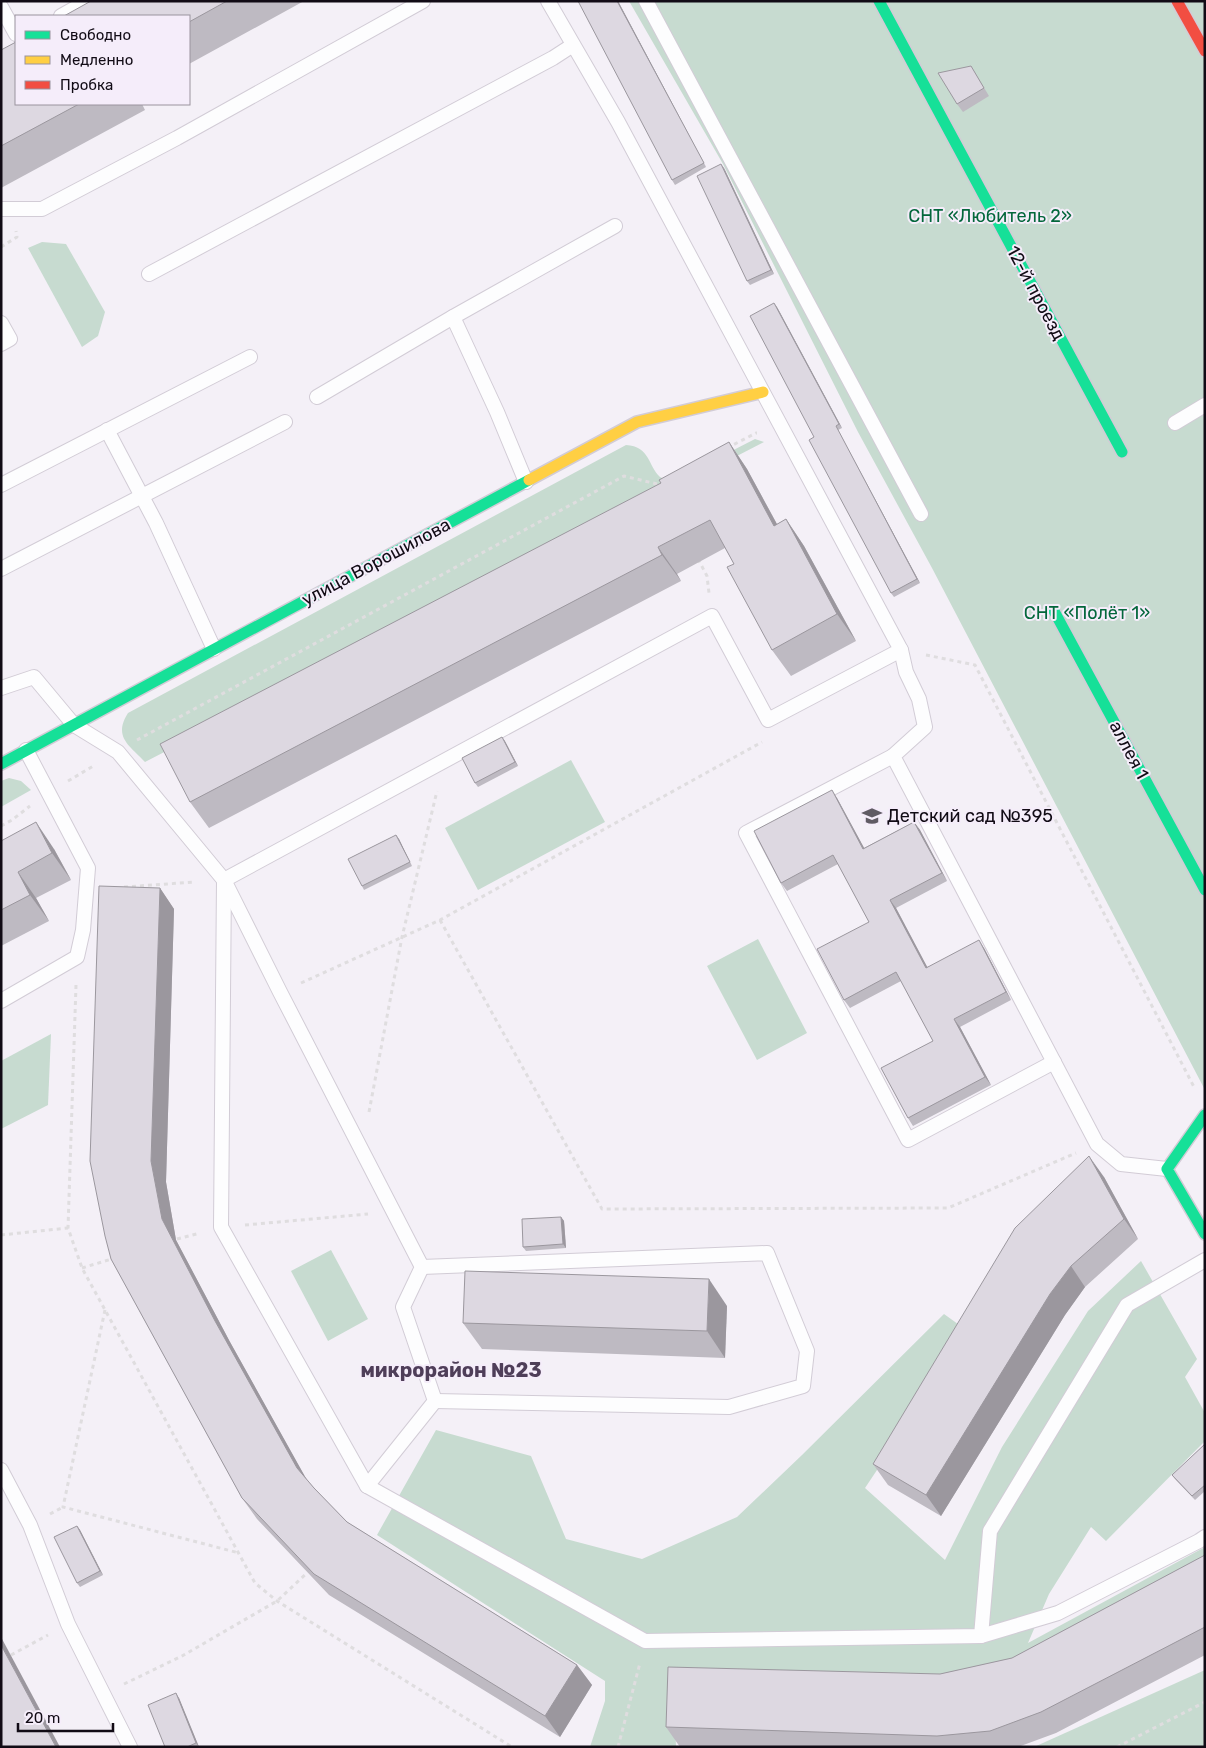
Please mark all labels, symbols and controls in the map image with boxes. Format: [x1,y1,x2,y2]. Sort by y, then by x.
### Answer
legend [15,15,190,105]
text: Свободно [60,26,131,44]
text: Медленно [60,51,133,69]
text: Пробка [60,76,113,94]
park label: СНТ «Любитель 2» [908,205,1072,227]
street label: 12-й проезд [1002,242,1070,344]
street label: улица Ворошилова [298,513,454,611]
park label: СНТ «Полёт 1» [1024,602,1150,624]
street label: аллея 1 [1105,717,1153,783]
school or university icon: Детский сад №395 [861,805,883,827]
place label: Детский сад №395 [887,805,1053,827]
district label: микрорайон №23 [360,1358,542,1382]
scale bar [18,1700,112,1732]
text: 20 m [25,1709,60,1727]

